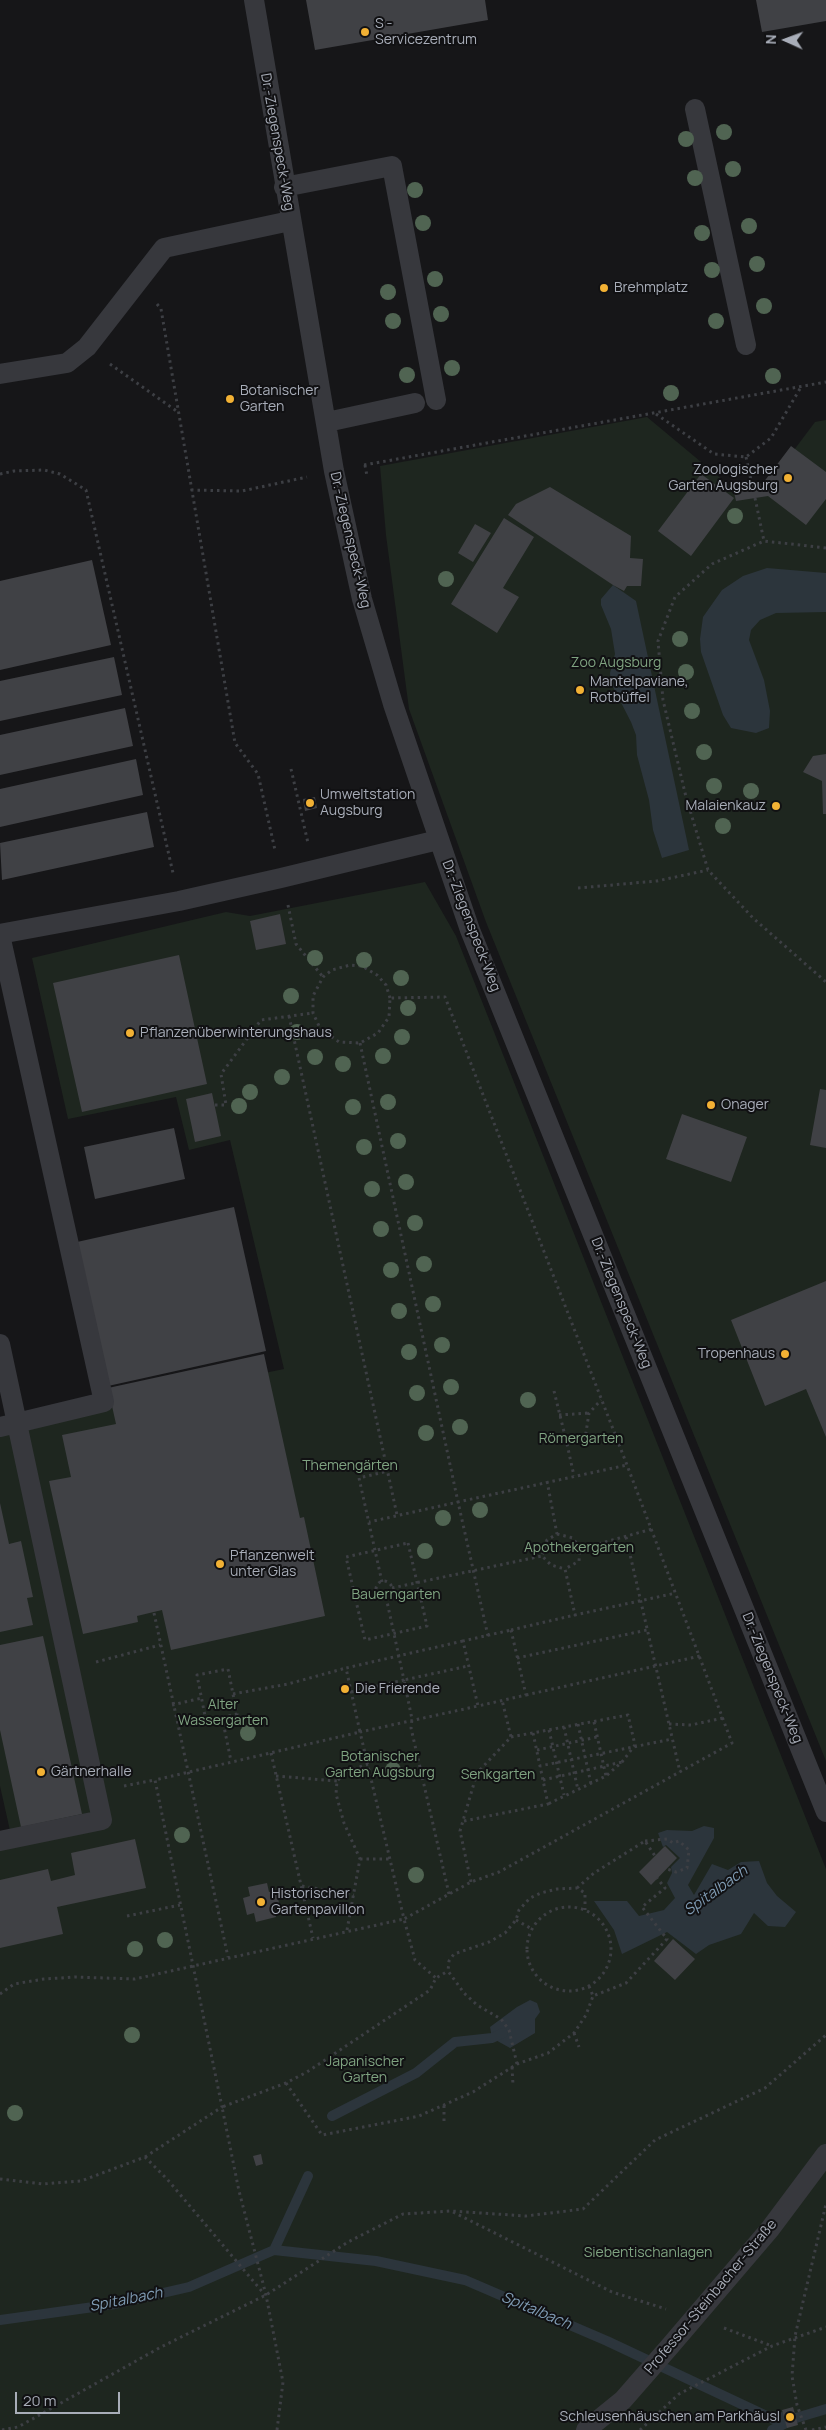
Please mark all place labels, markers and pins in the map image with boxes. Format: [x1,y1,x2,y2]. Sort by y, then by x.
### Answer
place label: S - Servicezentrum [375,16,477,48]
marker: S - Servicezentrum [359,26,371,38]
place label: Brehmplatz [614,280,688,296]
marker: Brehmplatz [598,282,610,294]
place label: Botanischer Garten [240,383,318,416]
marker: Botanischer Garten [224,393,236,405]
place label: Zoologischer Garten Augsburg [668,462,778,494]
marker: Zoologischer Garten Augsburg [782,472,794,484]
place label: Mantelpaviane, Rotbüffel [590,674,688,706]
marker: Mantelpaviane, Rotbüffel [574,684,586,696]
place label: Umweltstation Augsburg [320,787,415,820]
marker: Umweltstation Augsburg [304,797,316,809]
place label: Malaienkauz [685,798,766,814]
marker: Malaienkauz [770,800,782,812]
place label: Pflanzenüberwinterungshaus [140,1025,332,1041]
marker: Pflanzenüberwinterungshaus [124,1027,136,1039]
place label: Onager [721,1097,769,1113]
marker: Onager [705,1099,717,1111]
place label: Tropenhaus [698,1346,775,1362]
marker: Tropenhaus [779,1348,791,1360]
place label: Pflanzenwelt unter Glas [230,1548,315,1580]
marker: Pflanzenwelt unter Glas [214,1558,226,1570]
place label: Die Frierende [355,1681,440,1697]
marker: Die Frierende [339,1683,351,1695]
place label: Gärtnerhalle [51,1764,132,1780]
marker: Gärtnerhalle [35,1766,47,1778]
place label: Historischer Gartenpavillon [271,1886,365,1918]
marker: Historischer Gartenpavillon [255,1896,267,1908]
place label: Schleusenhäuschen am Parkhäusl [560,2409,780,2425]
marker: Schleusenhäuschen am Parkhäusl [784,2411,796,2423]

